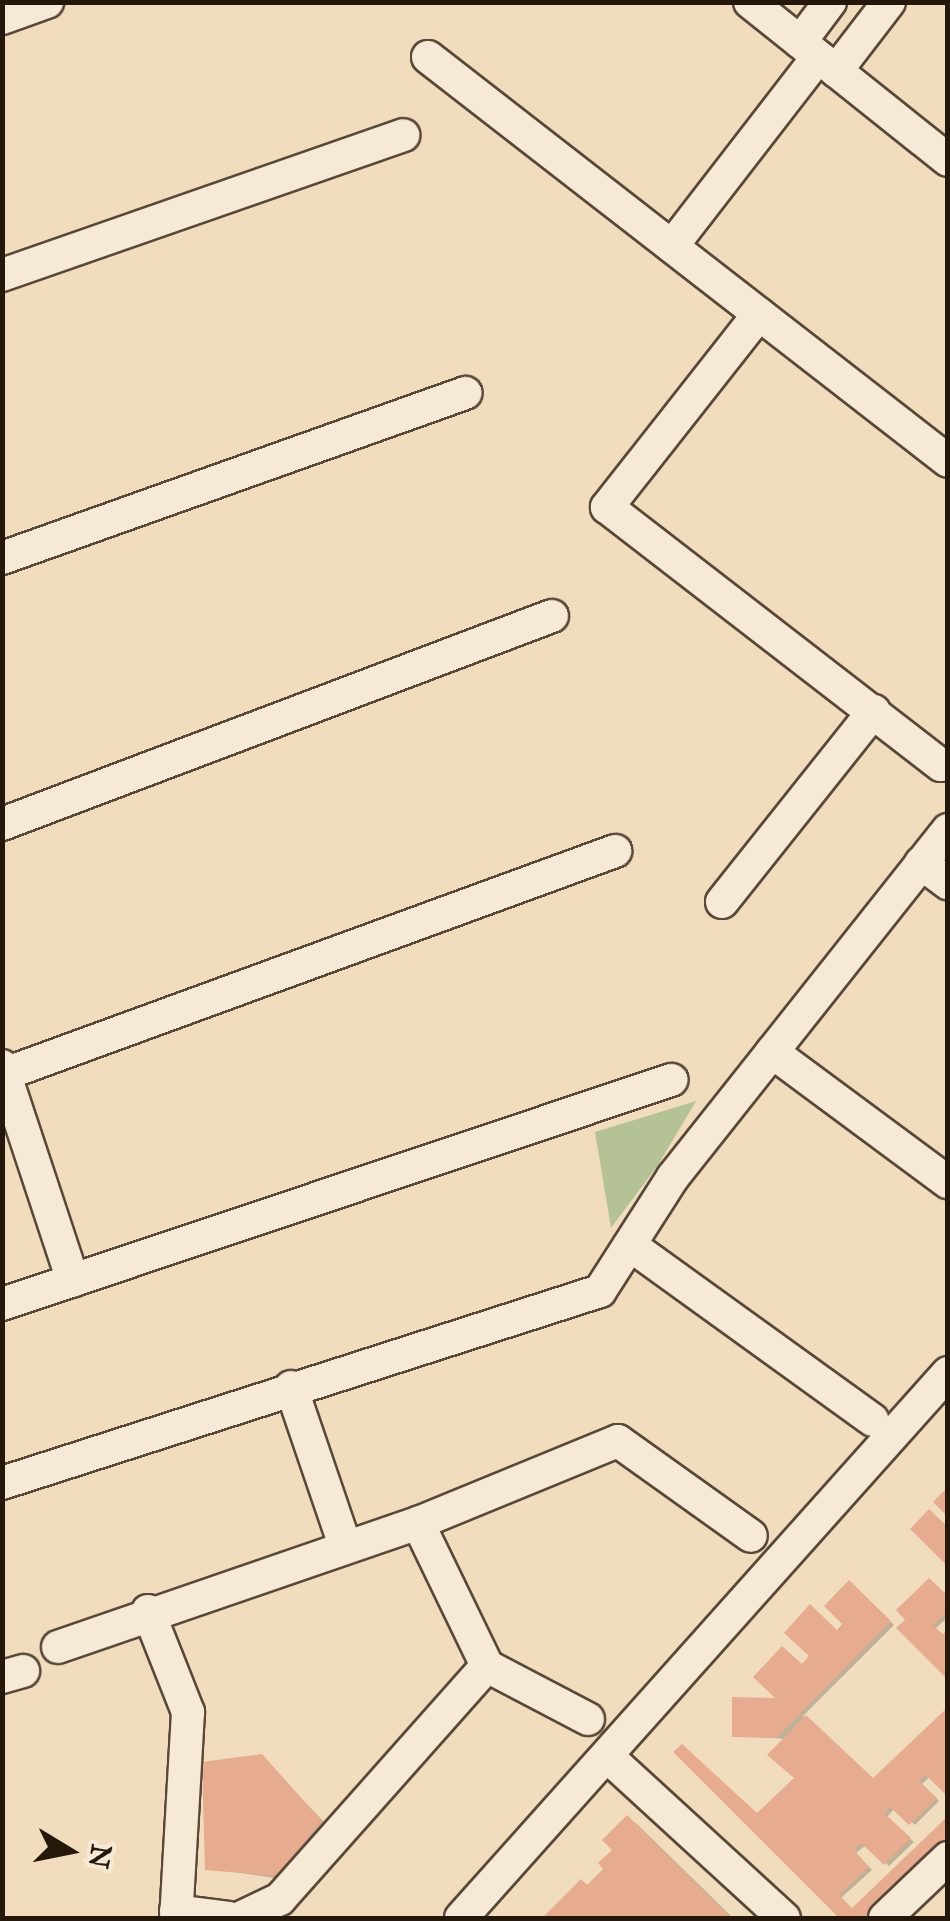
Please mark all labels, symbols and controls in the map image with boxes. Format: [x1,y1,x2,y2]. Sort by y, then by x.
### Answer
north arrow [20,1801,120,1901]
text: N [81,1842,119,1871]

